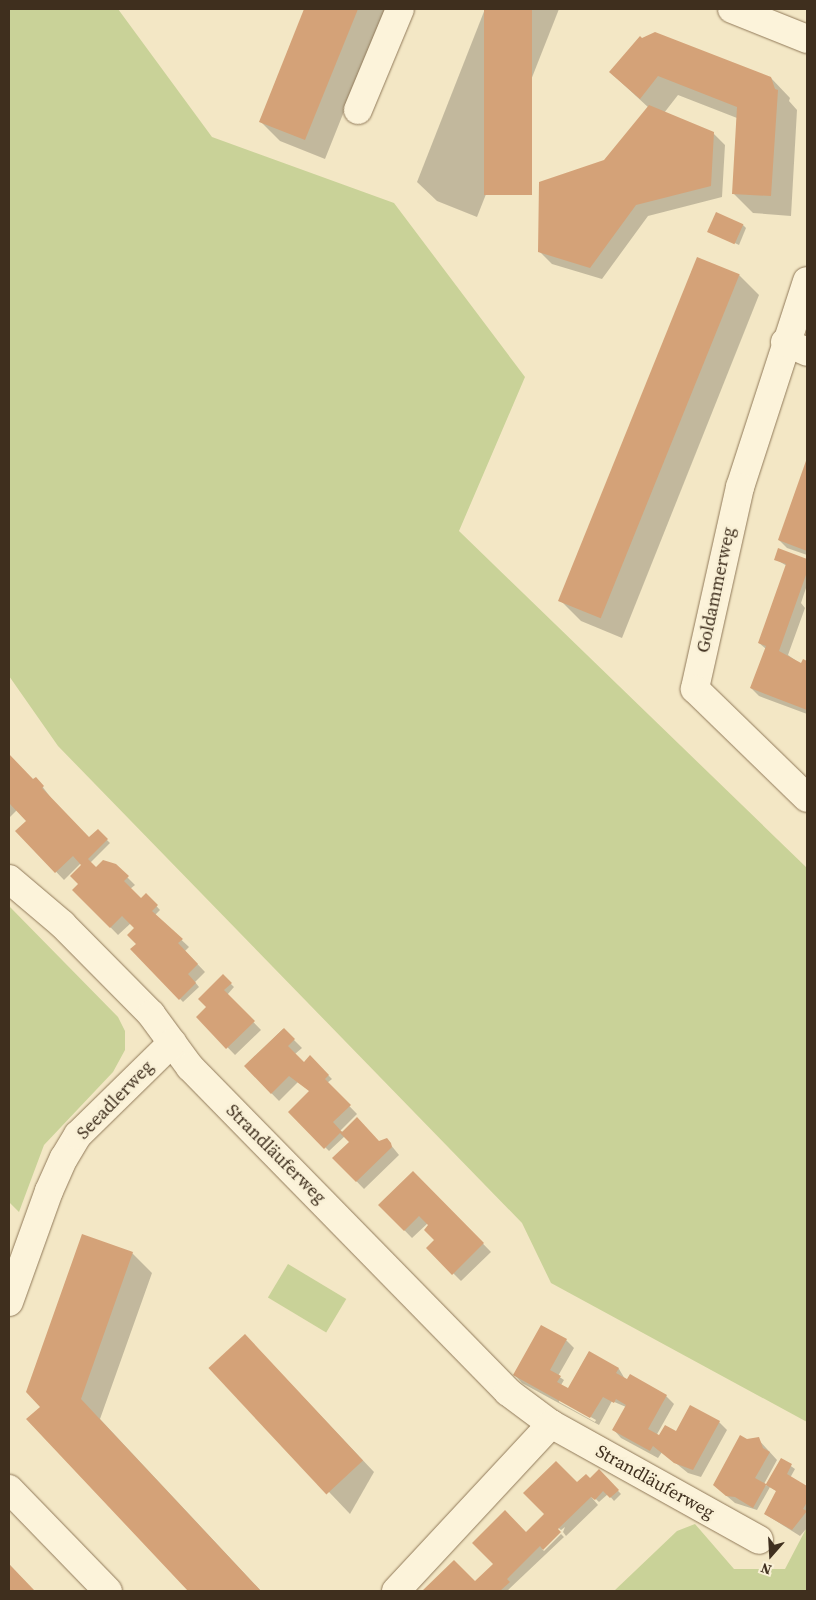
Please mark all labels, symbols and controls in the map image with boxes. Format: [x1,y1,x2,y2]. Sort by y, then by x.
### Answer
street label: Goldammerweg [692,525,740,655]
street label: Seeadlerweg [72,1056,158,1144]
street label: Strandläuferweg [222,1100,330,1208]
street label: Strandläuferweg [592,1440,718,1524]
north arrow [746,1530,796,1580]
text: N [758,1558,774,1580]

